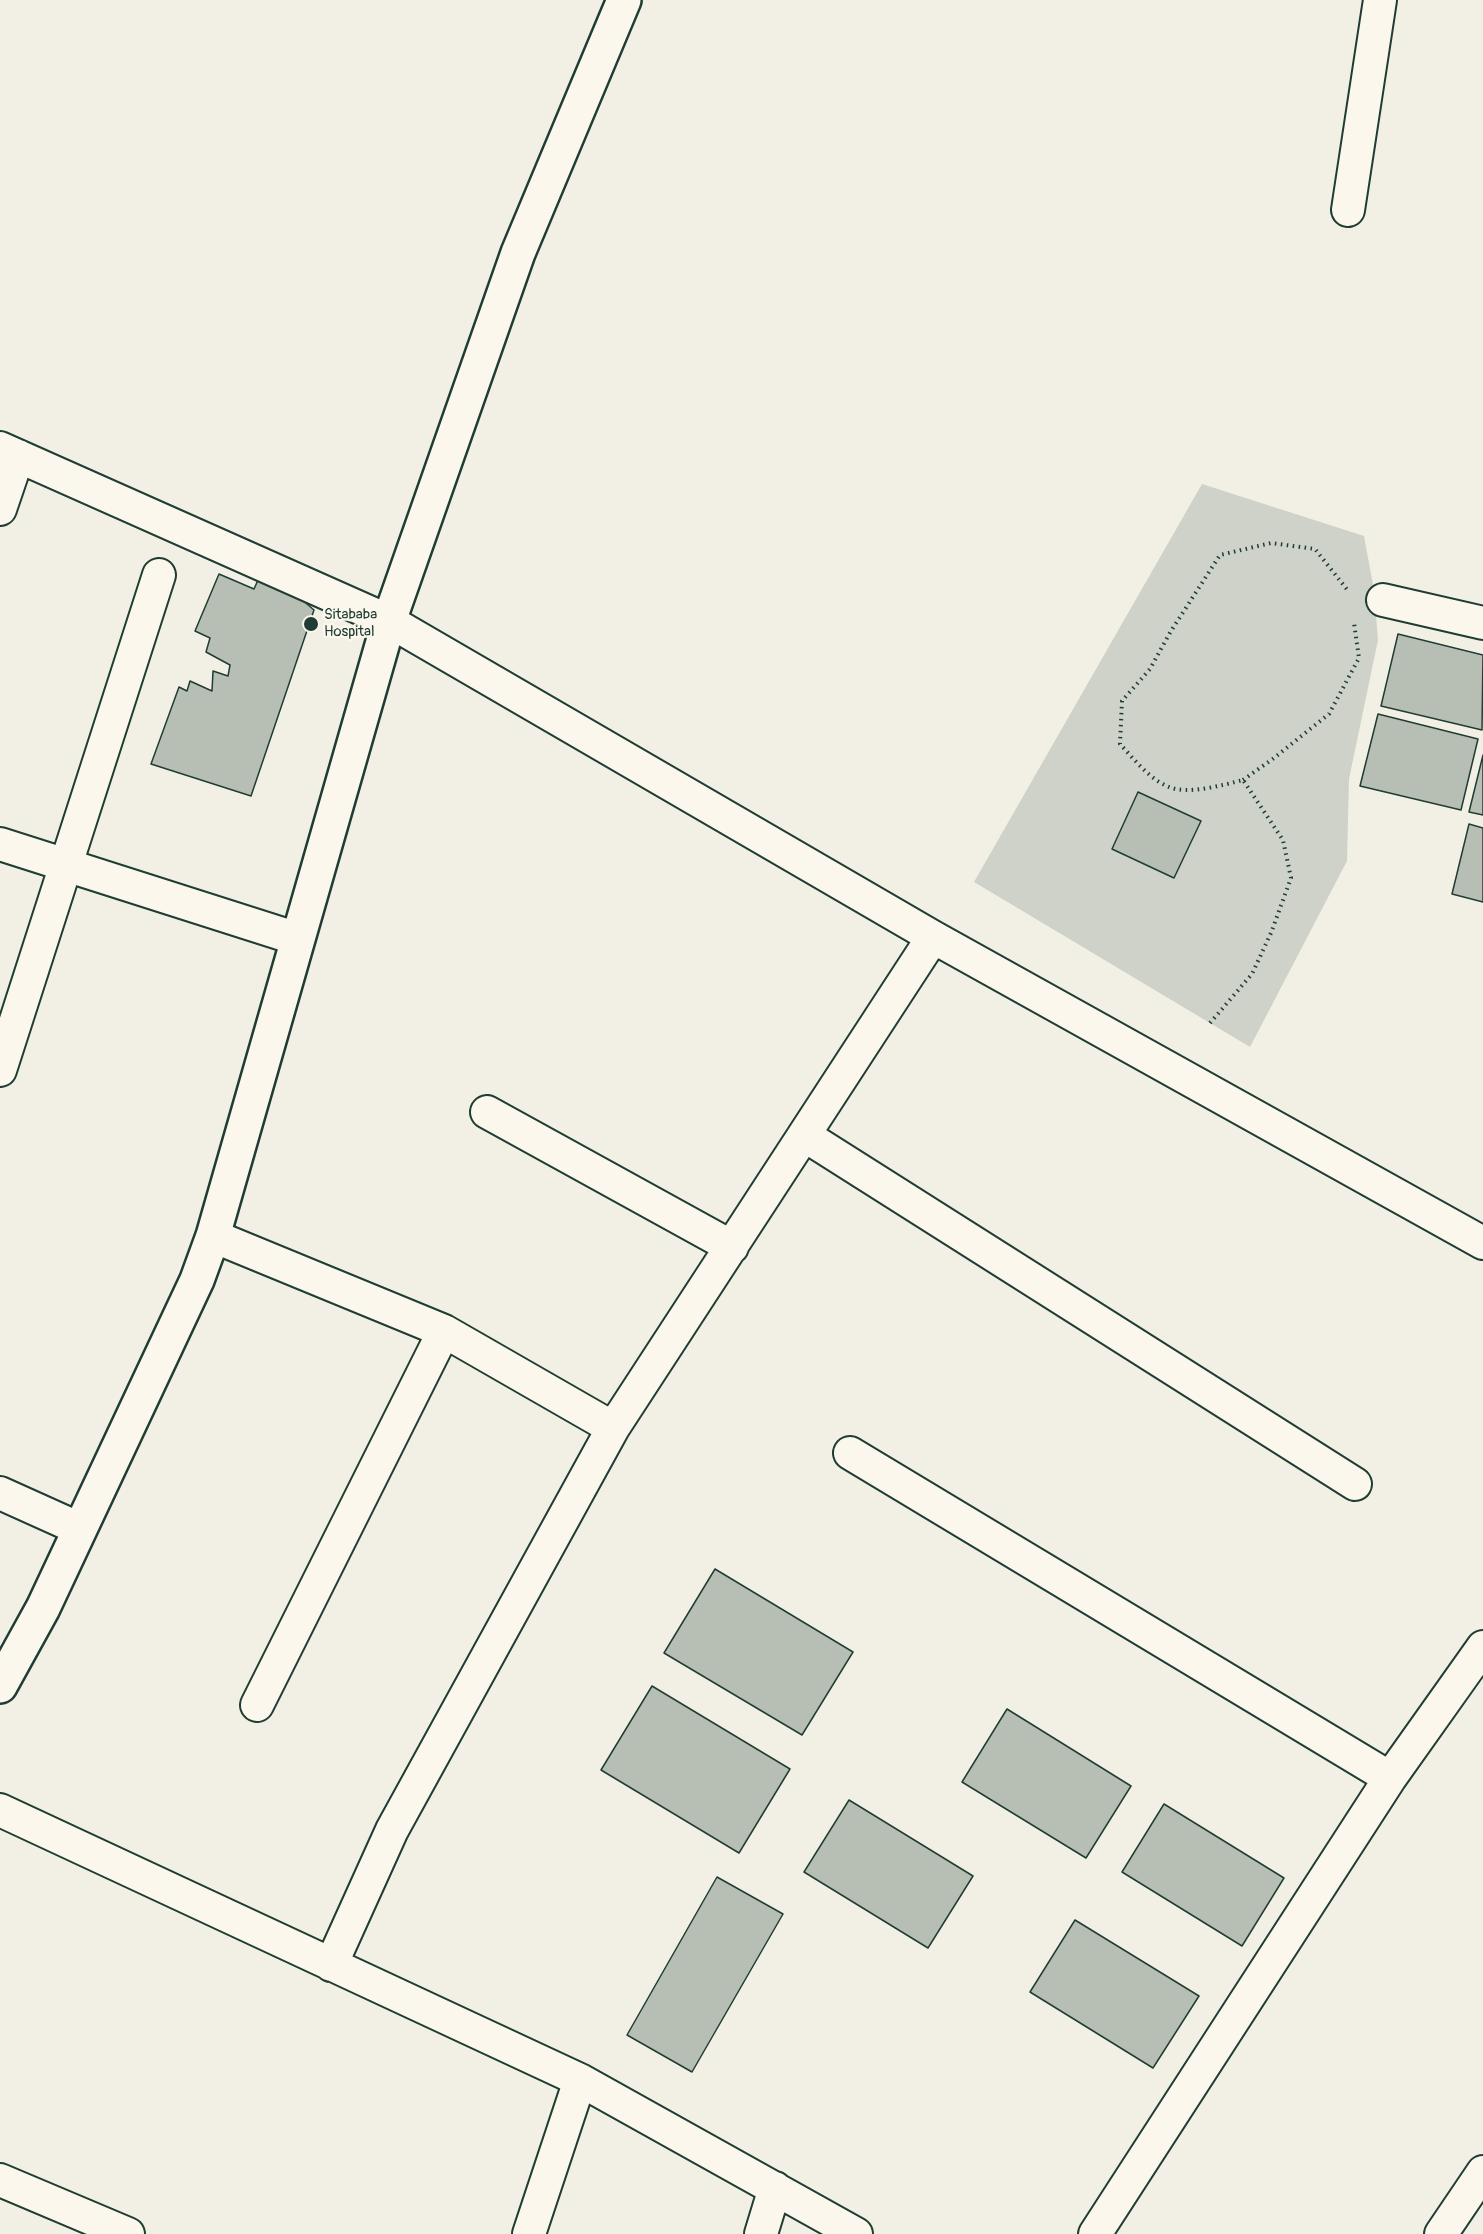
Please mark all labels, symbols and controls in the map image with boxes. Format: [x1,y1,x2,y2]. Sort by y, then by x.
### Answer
place label: Sitababa Hospital [324,606,377,641]
marker: Sitababa Hospital [302,615,320,633]

